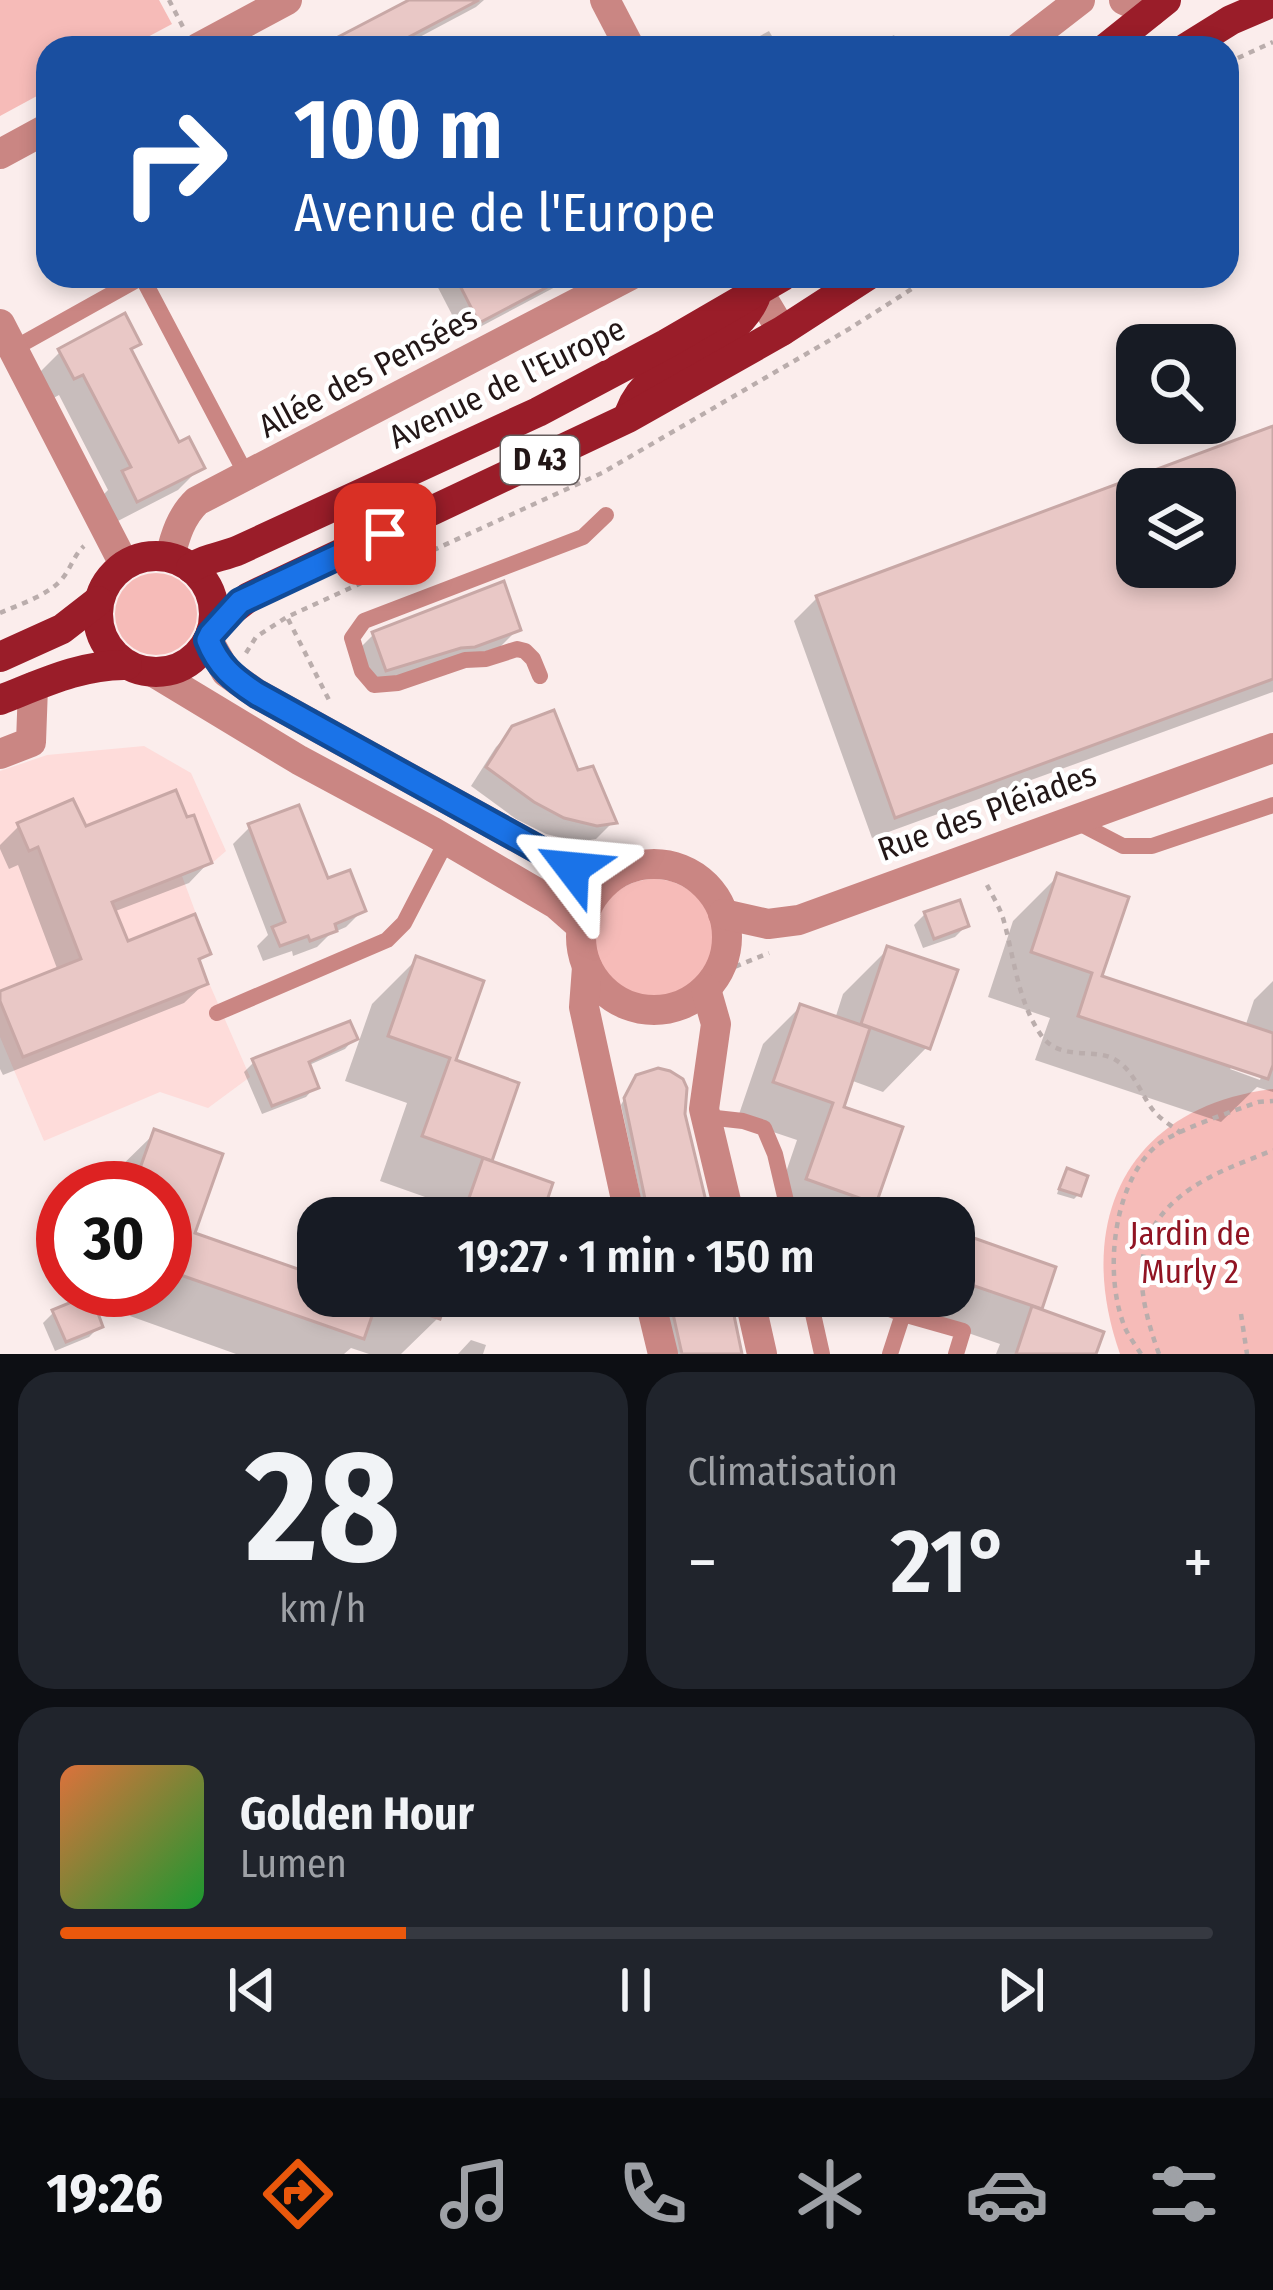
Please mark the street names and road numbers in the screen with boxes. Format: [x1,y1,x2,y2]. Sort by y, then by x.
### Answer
street label: Allée des Pensées [252,298,484,446]
street label: Avenue de l'Europe [382,309,632,457]
road number: D 43 [501,436,579,484]
street label: Rue des Pléiades [872,754,1102,870]

